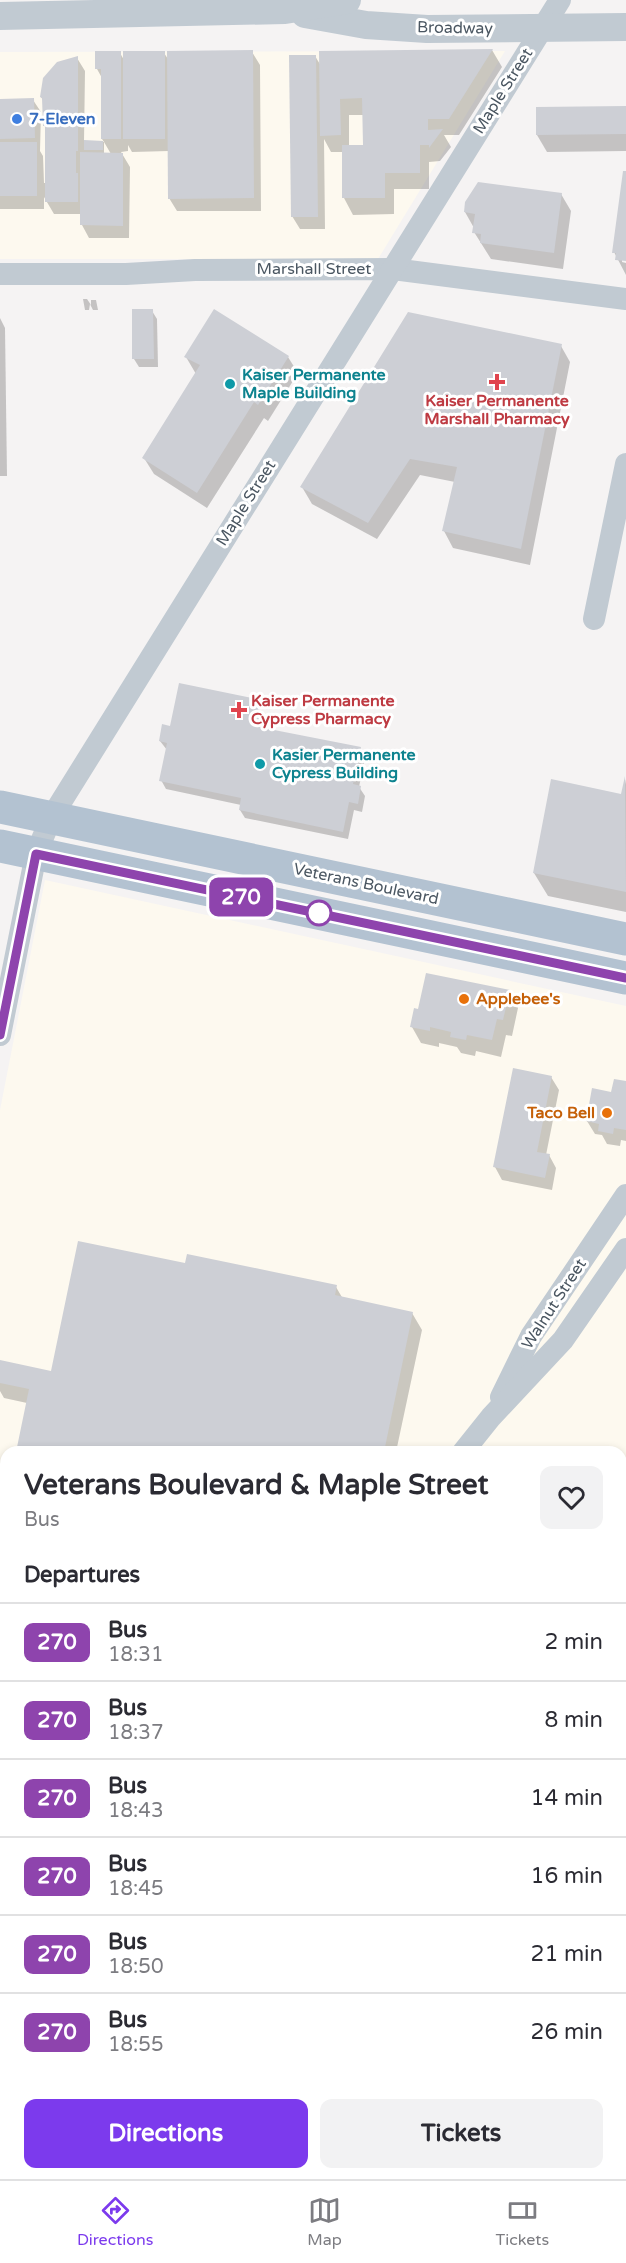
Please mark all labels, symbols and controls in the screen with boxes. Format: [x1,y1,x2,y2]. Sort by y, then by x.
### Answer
street label: Broadway [417,17,493,39]
street label: Maple Street [469,44,537,138]
place label: 7-Eleven [29,109,96,129]
marker: 7-Eleven [10,112,24,126]
street label: Marshall Street [257,259,371,279]
place label: Kaiser Permanente Maple Building [242,365,386,403]
marker: Kaiser Permanente Marshall Pharmacy [490,375,504,389]
marker: Kaiser Permanente Maple Building [223,377,237,391]
place label: Kaiser Permanente Marshall Pharmacy [424,391,570,429]
street label: Maple Street [212,456,280,550]
place label: Kaiser Permanente Cypress Pharmacy [251,691,395,729]
marker: Kaiser Permanente Cypress Pharmacy [232,703,246,717]
place label: Kasier Permanente Cypress Building [272,745,416,783]
marker: Kasier Permanente Cypress Building [253,757,267,771]
street label: Veterans Boulevard [292,859,440,909]
line badge: 270 [206,878,276,916]
text: 270 [221,885,261,910]
unlabelled marker [306,900,332,926]
place label: Applebee's [476,989,561,1009]
marker: Applebee's [457,992,471,1006]
place label: Taco Bell [526,1103,595,1123]
marker: Taco Bell [600,1106,614,1120]
street label: Walnut Street [517,1255,591,1353]
button: heart [540,1466,603,1529]
text: Veterans Boulevard & Maple Street [24,1468,488,1502]
text: Bus [24,1508,60,1532]
text: Departures [24,1562,140,1588]
text: Bus [108,1617,147,1643]
text: 2 min [544,1629,603,1655]
text: 270 [37,1630,77,1655]
text: 18:31 [108,1643,163,1667]
text: Bus [108,1695,147,1721]
text: 8 min [544,1707,603,1733]
text: 270 [37,1708,77,1733]
text: 18:37 [108,1721,163,1745]
text: Bus [108,1773,147,1799]
text: 14 min [531,1785,603,1811]
text: 270 [37,1786,77,1811]
text: 18:43 [108,1799,163,1823]
text: Bus [108,1851,147,1877]
text: 16 min [531,1863,603,1889]
text: 270 [37,1864,77,1889]
text: 18:45 [108,1877,163,1901]
text: Bus [108,1929,147,1955]
text: 21 min [531,1941,603,1967]
text: 270 [37,1942,77,1967]
text: 18:50 [108,1955,163,1979]
text: Bus [108,2007,147,2033]
text: 26 min [531,2019,603,2045]
text: 270 [37,2020,77,2045]
text: 18:55 [108,2033,163,2057]
button: Directions [24,2099,308,2168]
button: Tickets [320,2099,603,2168]
tab: Directions [77,2194,153,2250]
tab: Map [307,2194,342,2250]
tab: Tickets [496,2194,549,2250]

